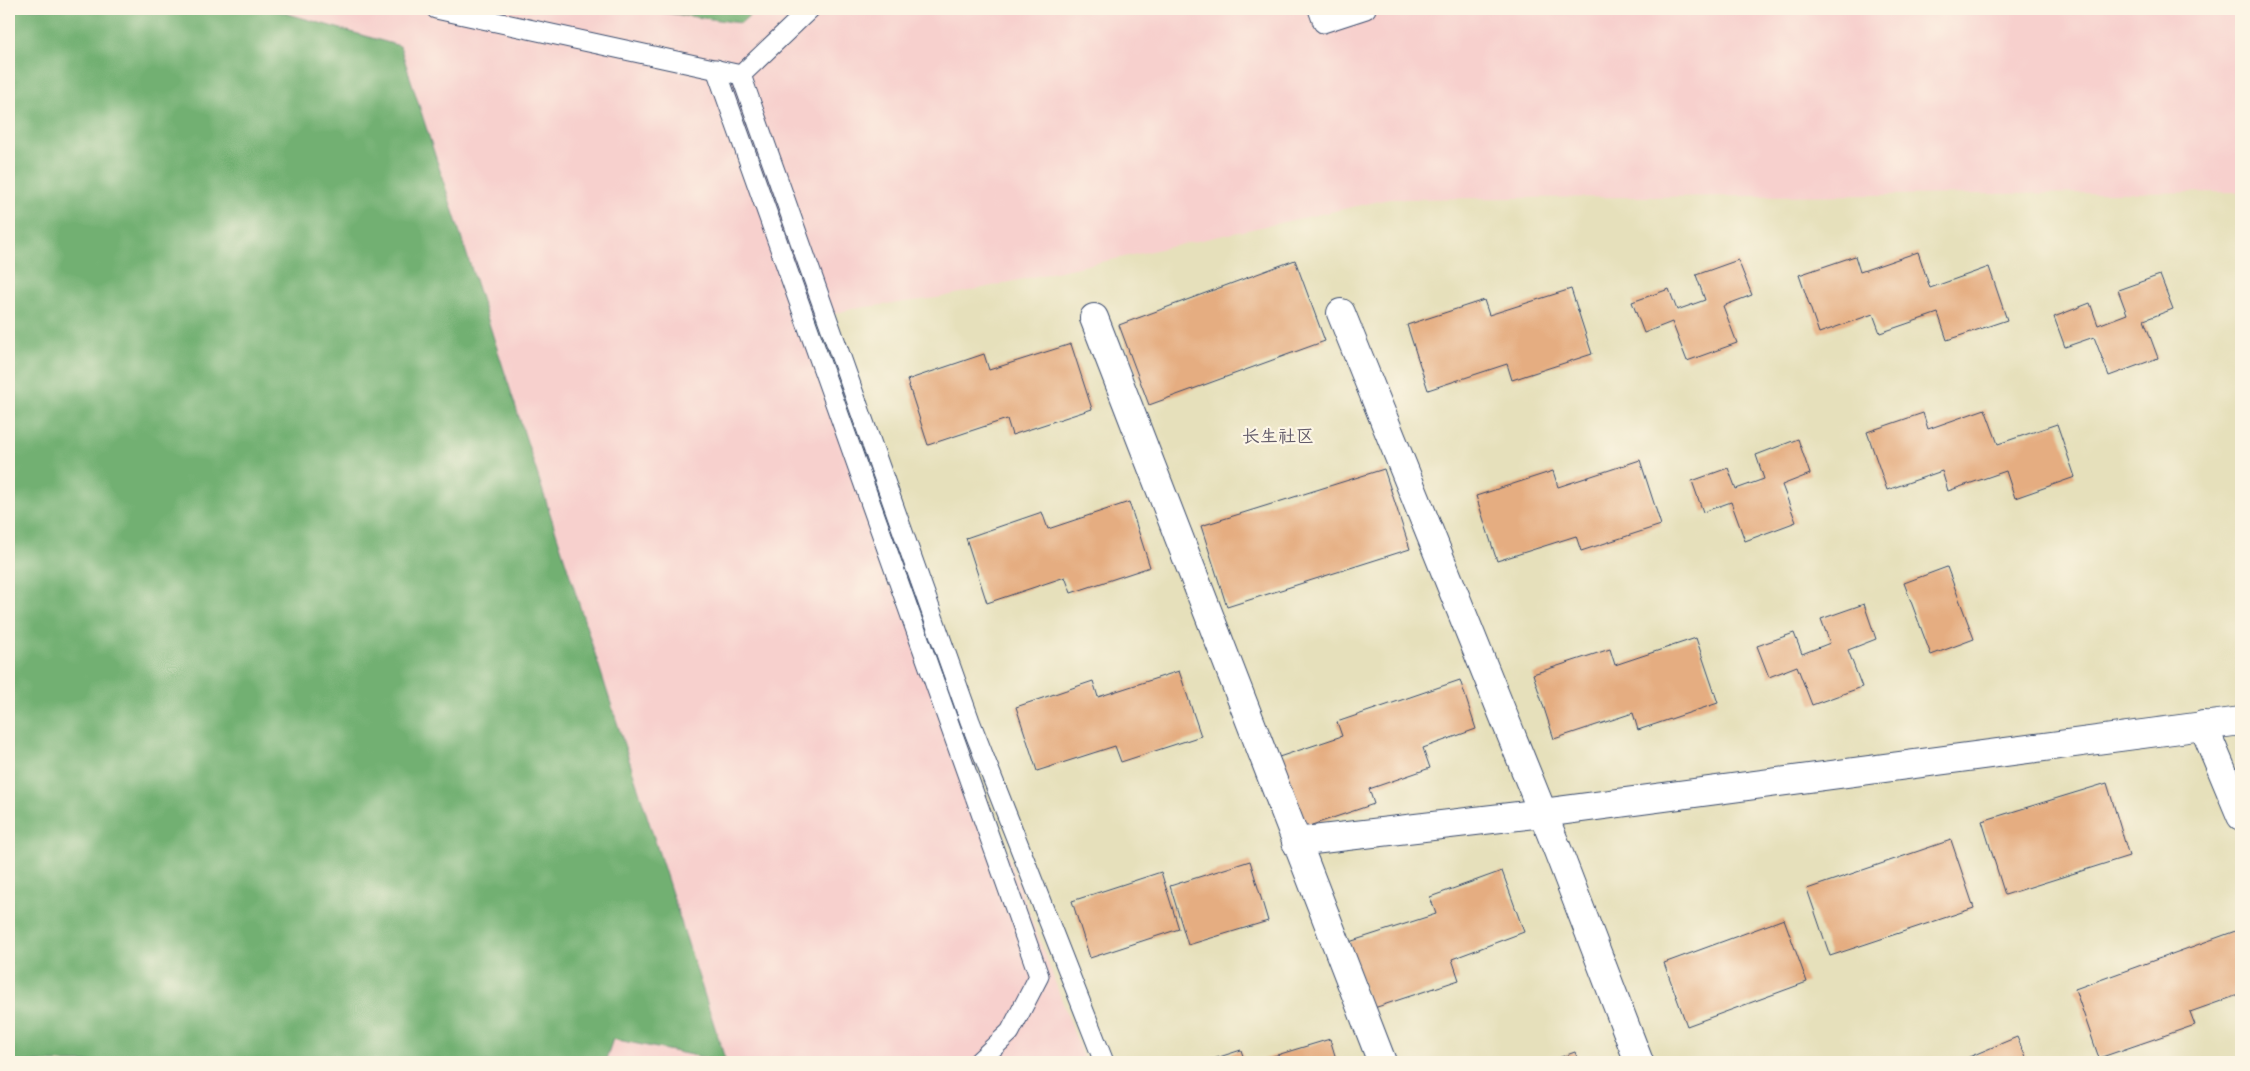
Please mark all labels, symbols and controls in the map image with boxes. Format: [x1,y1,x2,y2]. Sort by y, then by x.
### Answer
district label: 长生社区 [1242,426,1314,447]

